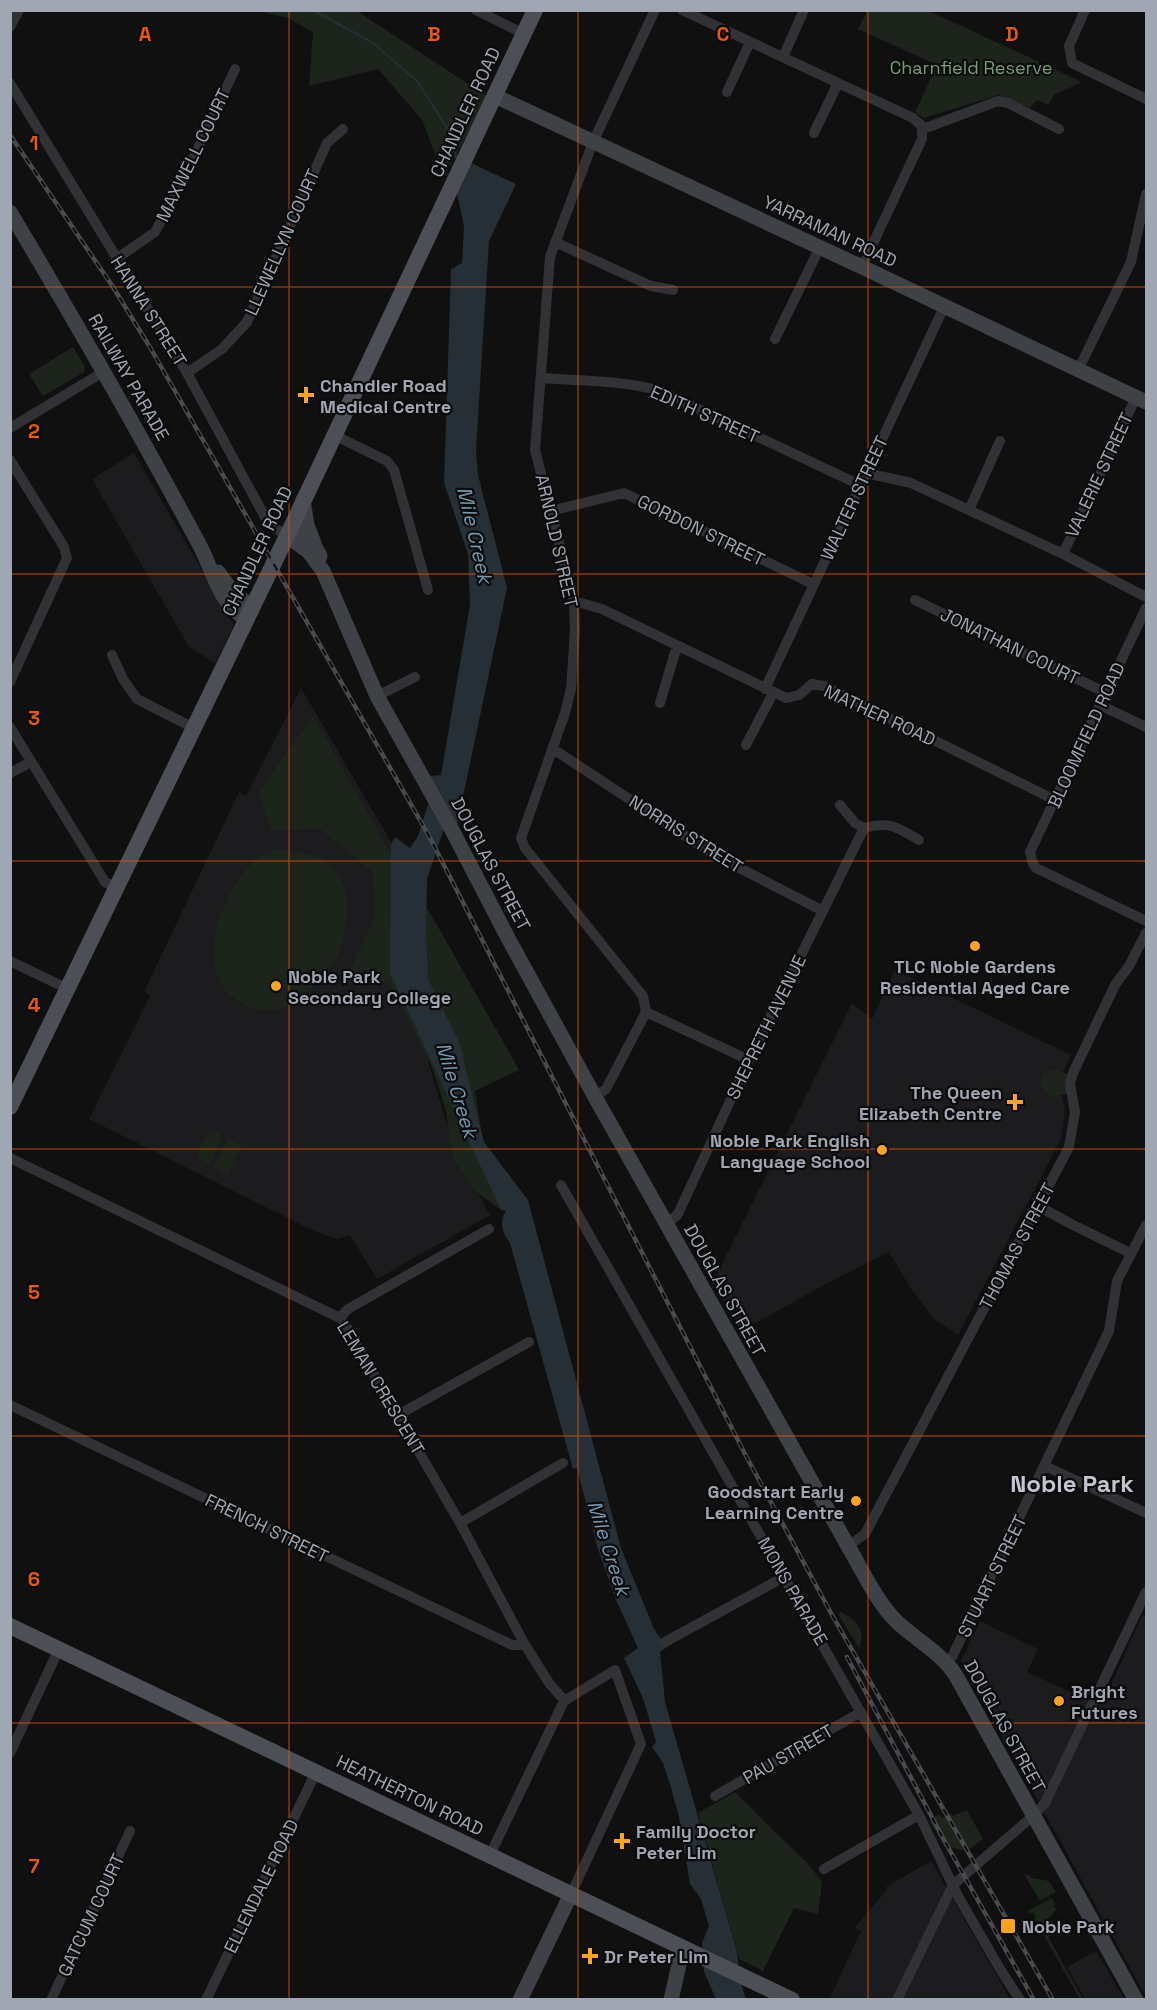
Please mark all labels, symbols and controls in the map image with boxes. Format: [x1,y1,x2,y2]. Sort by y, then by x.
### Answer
text: A [139,21,152,47]
text: B [427,21,441,47]
text: C [717,21,730,47]
text: D [1005,21,1019,47]
street label: CHANDLER ROAD [425,43,505,181]
park label: Charnfield Reserve [890,56,1052,79]
street label: MAXWELL COURT [151,84,235,225]
text: 1 [29,130,39,156]
street label: LLEWELLYN COURT [239,165,325,319]
street label: YARRAMAN ROAD [759,190,901,272]
street label: HANNA STREET [106,251,192,371]
street label: RAILWAY PARADE [83,309,175,445]
place label: Chandler Road Medical Centre [320,374,451,418]
street label: EDITH STREET [647,380,763,448]
marker: Chandler Road Medical Centre [297,386,315,404]
street label: VALERIE STREET [1060,408,1138,541]
text: 2 [28,418,40,444]
street label: WALTER STREET [815,432,893,564]
street label: ARNOLD STREET [530,472,584,610]
street label: CHANDLER ROAD [217,482,297,620]
water label: Mile Creek [451,484,499,588]
street label: GORDON STREET [633,489,769,571]
street label: JONATHAN COURT [937,602,1084,690]
street label: BLOOMFIELD ROAD [1042,658,1130,812]
street label: MATHER ROAD [820,679,940,751]
text: 3 [28,705,40,731]
street label: NORRIS STREET [625,790,748,878]
street label: DOUGLAS STREET [446,793,536,935]
marker: TLC Noble Gardens Residential Aged Care [968,939,982,953]
street label: SHEPRETH AVENUE [721,951,811,1103]
place label: TLC Noble Gardens Residential Aged Care [880,955,1070,999]
place label: Noble Park Secondary College [288,965,451,1009]
marker: Noble Park Secondary College [269,979,283,993]
text: 4 [28,992,41,1018]
water label: Mile Creek [430,1039,484,1143]
place label: The Queen Elizabeth Centre [859,1081,1002,1125]
marker: The Queen Elizabeth Centre [1006,1093,1024,1111]
place label: Noble Park English Language School [710,1129,870,1173]
marker: Noble Park English Language School [875,1143,889,1157]
street label: THOMAS STREET [974,1178,1060,1313]
street label: DOUGLAS STREET [679,1220,771,1361]
text: 5 [28,1279,40,1305]
street label: LEMAN CRESCENT [332,1317,430,1459]
district label: Noble Park [1010,1468,1134,1499]
place label: Goodstart Early Learning Centre [705,1480,844,1524]
street label: FRENCH STREET [202,1488,333,1568]
marker: Goodstart Early Learning Centre [849,1494,863,1508]
water label: Mile Creek [581,1497,637,1601]
street label: STUART STREET [952,1511,1032,1641]
street label: MONS PARADE [753,1533,833,1649]
text: 6 [28,1566,40,1592]
street label: DOUGLAS STREET [959,1656,1051,1797]
place label: Bright Futures [1071,1680,1138,1724]
marker: Bright Futures [1052,1694,1066,1708]
street label: PAU STREET [739,1719,838,1789]
street label: HEATHERTON ROAD [333,1749,487,1841]
street label: ELLENDALE ROAD [219,1815,303,1957]
place label: Family Doctor Peter Lim [636,1820,756,1864]
marker: Family Doctor Peter Lim [613,1832,631,1850]
street label: GATCUM COURT [52,1850,130,1980]
text: 7 [28,1853,40,1879]
place label: Noble Park [1022,1915,1115,1938]
marker: Noble Park [999,1917,1017,1935]
place label: Dr Peter Lim [604,1945,708,1968]
marker: Dr Peter Lim [581,1947,599,1965]

